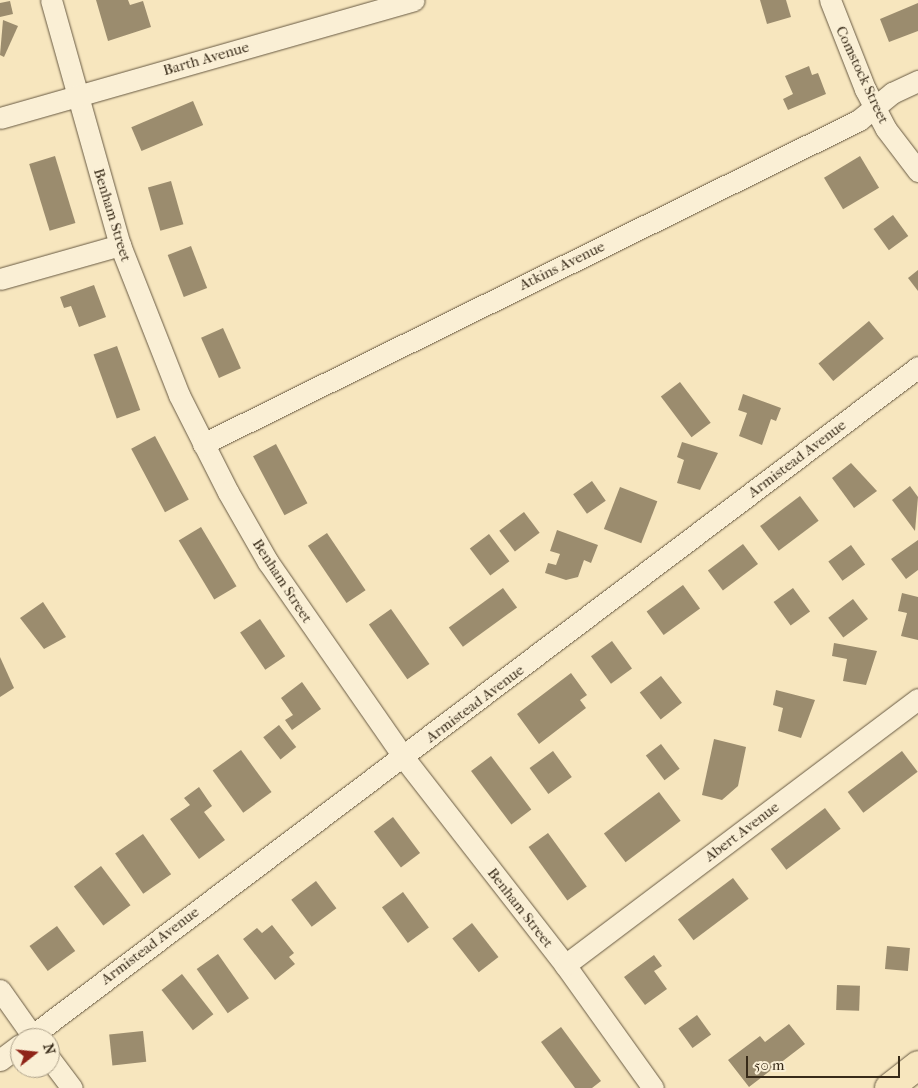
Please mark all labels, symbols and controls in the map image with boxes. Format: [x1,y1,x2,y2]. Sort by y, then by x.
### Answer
street label: Comstock Street [832,23,892,127]
street label: Barth Avenue [161,38,251,80]
street label: Benham Street [89,166,135,264]
street label: Atkins Avenue [516,238,608,294]
street label: Armistead Avenue [744,416,850,502]
street label: Benham Street [248,536,316,626]
street label: Armistead Avenue [422,661,528,747]
street label: Abert Avenue [701,798,783,866]
street label: Benham Street [483,864,557,952]
street label: Armistead Avenue [97,903,203,989]
north arrow [10,1028,60,1078]
text: N [39,1042,59,1056]
scale bar [748,1046,902,1078]
text: 50 m [754,1056,784,1074]

